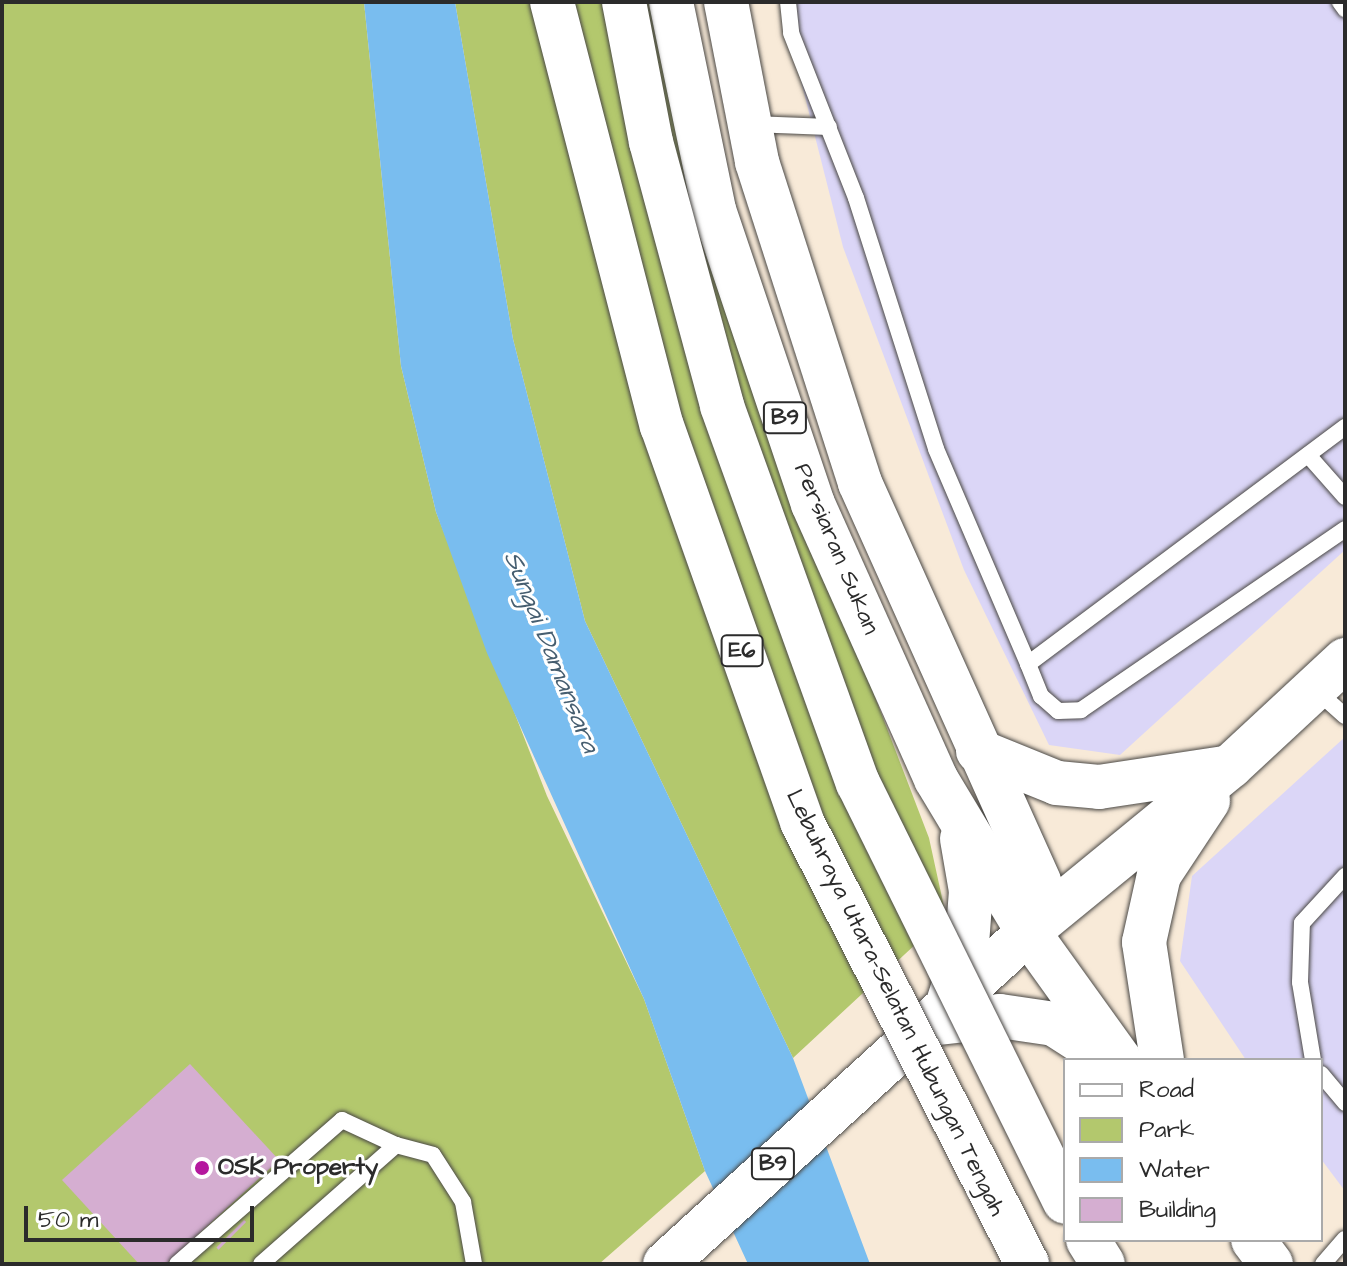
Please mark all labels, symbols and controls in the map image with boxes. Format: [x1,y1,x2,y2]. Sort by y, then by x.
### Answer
road number: B9 [761,400,809,436]
street label: Persiaran Sukan [787,459,885,639]
water label: Sungai Damansara [496,547,606,757]
road number: E6 [720,633,764,669]
street label: Lebuhraya Utara–Selatan Hubungan Tengah [779,785,1011,1221]
legend [1063,1058,1323,1242]
text: Road [1139,1073,1194,1107]
text: Park [1139,1113,1195,1147]
road number: B9 [749,1146,797,1182]
text: Water [1139,1153,1210,1187]
place label: OSK Property [218,1154,378,1182]
marker: OSK Property [193,1159,211,1177]
scale bar [28,1190,258,1240]
text: Building [1139,1193,1216,1227]
text: 50 m [38,1203,98,1237]

